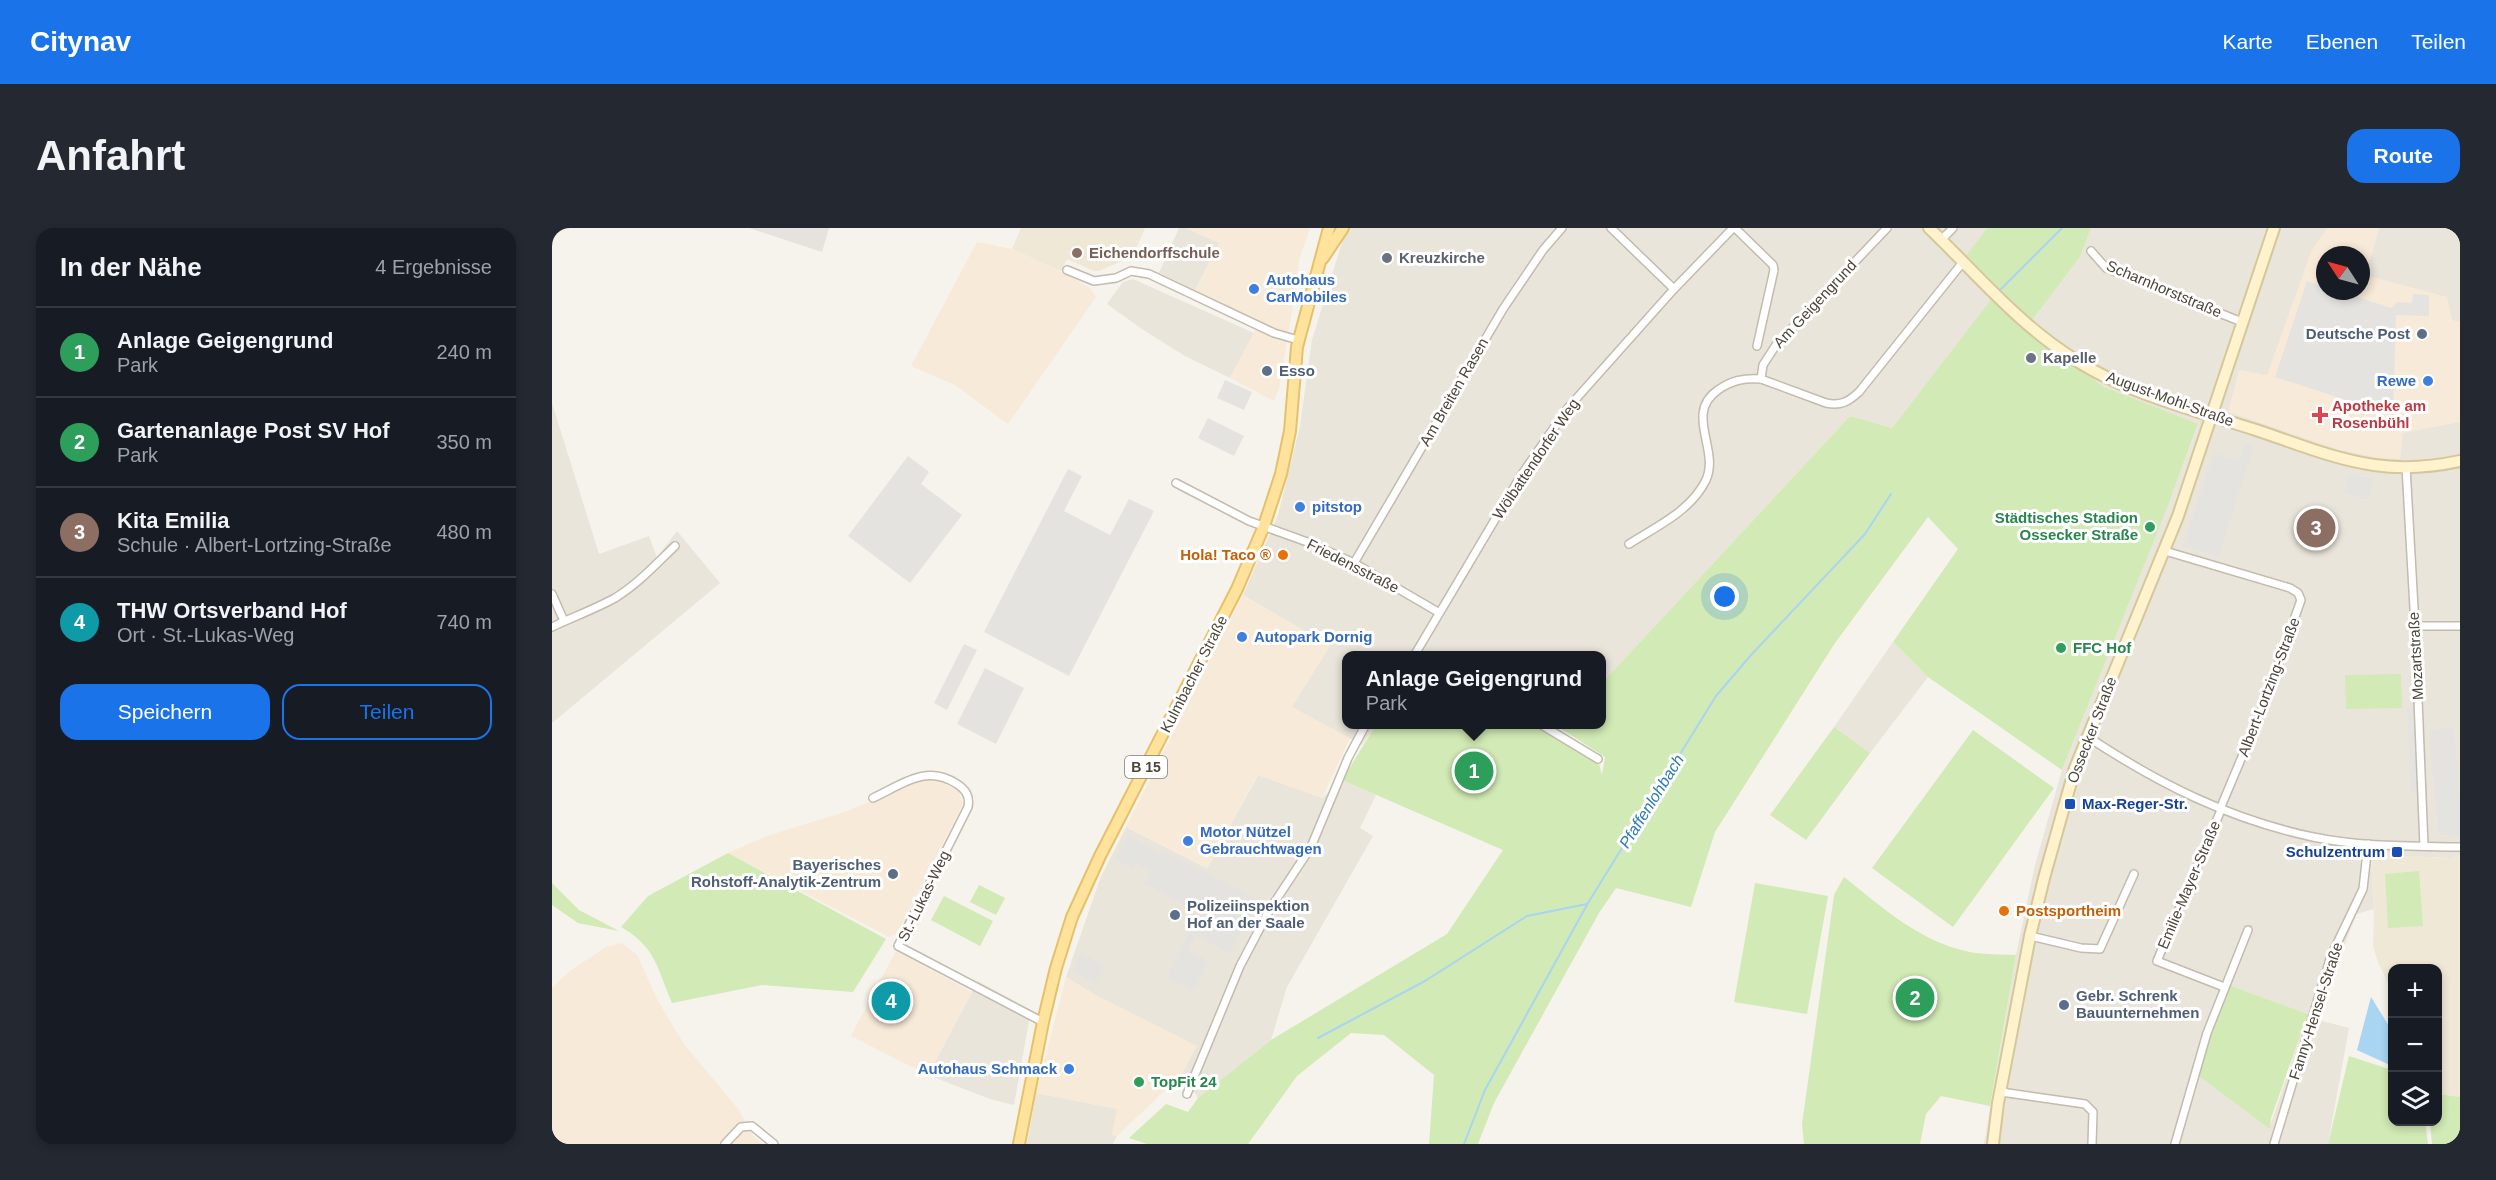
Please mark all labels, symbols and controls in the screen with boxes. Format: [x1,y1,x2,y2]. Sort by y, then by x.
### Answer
text: Citynav [30,26,131,57]
text: Karte [2223,30,2273,53]
text: Ebenen [2306,30,2378,53]
text: Teilen [2411,30,2466,53]
button: Route [2347,129,2460,183]
text: Anfahrt [36,132,185,179]
place label: Eichendorffschule [1089,244,1220,261]
marker: Eichendorffschule [1070,246,1084,260]
north arrow [2316,246,2370,300]
place label: Kreuzkirche [1399,249,1485,266]
marker: Kreuzkirche [1380,251,1394,265]
text: In der Nähe [60,252,202,282]
text: 4 Ergebnisse [375,256,492,278]
street label: Am Geigengrund [1770,256,1860,351]
street label: Scharnhorststraße [2104,257,2224,320]
place label: Autohaus CarMobiles [1266,271,1347,305]
marker: Autohaus CarMobiles [1247,282,1261,296]
place label: Deutsche Post [2306,325,2410,342]
marker: Deutsche Post [2415,327,2429,341]
text: Anlage Geigengrund [117,328,333,353]
street label: Am Breiten Rasen [1416,335,1491,449]
text: 1 [74,341,85,363]
text: 240 m [436,341,492,363]
place label: Kapelle [2043,349,2096,366]
marker: Kapelle [2024,351,2038,365]
text: Park [117,354,158,376]
place label: Esso [1279,362,1315,379]
marker: Esso [1260,364,1274,378]
street label: August-Mohl-Straße [2104,368,2236,429]
place label: Rewe [2377,372,2416,389]
marker: Rewe [2421,374,2435,388]
street label: Wölbattendorfer Weg [1489,395,1582,522]
place label: Apotheke am Rosenbühl [2332,397,2426,431]
marker: Apotheke am Rosenbühl [2313,408,2327,422]
text: Gartenanlage Post SV Hof [117,418,390,443]
text: 2 [74,431,85,453]
text: 350 m [436,431,492,453]
text: Park [117,444,158,466]
place label: pitstop [1312,498,1362,515]
marker: pitstop [1293,500,1307,514]
pin: 3 [2296,506,2336,550]
text: Kita Emilia [117,508,229,533]
place label: Städtisches Stadion Ossecker Straße [1995,509,2138,543]
marker: Städtisches Stadion Ossecker Straße [2143,520,2157,534]
text: 3 [74,521,85,543]
text: 480 m [436,521,492,543]
text: Schule · Albert-Lortzing-Straße [117,534,392,556]
street label: Friedensstraße [1304,535,1402,596]
place label: Hola! Taco ® [1180,546,1271,563]
marker: Hola! Taco ® [1276,548,1290,562]
your location [1710,582,1739,611]
text: THW Ortsverband Hof [117,598,347,623]
text: 4 [74,611,85,633]
text: 740 m [436,611,492,633]
street label: Mozartstraße [2405,611,2426,701]
street label: Kulmbacher Straße [1157,612,1230,735]
street label: Albert-Lortzing-Straße [2234,615,2303,759]
text: Ort · St.-Lukas-Weg [117,624,294,646]
place label: Autopark Dornig [1254,628,1372,645]
marker: Autopark Dornig [1235,630,1249,644]
place label: FFC Hof [2073,639,2132,656]
marker: FFC Hof [2054,641,2068,655]
popup [1342,651,1606,729]
text: Anlage Geigengrund [1366,666,1582,691]
street label: Ossecker Straße [2063,674,2120,785]
button: Speichern [60,684,270,740]
button: Teilen [282,684,492,740]
text: Park [1366,692,1407,714]
pin: 1 [1454,748,1494,794]
water label: Pfaffenlohbach [1616,751,1687,851]
road number: B 15 [1125,756,1167,778]
place label: Max-Reger-Str. [2082,795,2188,812]
marker: Max-Reger-Str. [2063,797,2077,811]
street label: Emilie-Mayer-Straße [2154,818,2223,951]
place label: Motor Nützel Gebrauchtwagen [1200,823,1322,857]
marker: Motor Nützel Gebrauchtwagen [1181,834,1195,848]
place label: Schulzentrum [2286,843,2385,860]
marker: Schulzentrum [2390,845,2404,859]
street label: St.-Lukas-Weg [894,848,953,944]
place label: Bayerisches Rohstoff-Analytik-Zentrum [691,856,881,890]
marker: Bayerisches Rohstoff-Analytik-Zentrum [886,867,900,881]
place label: Polizeiinspektion Hof an der Saale [1187,897,1310,931]
place label: Postsportheim [2016,902,2121,919]
marker: Postsportheim [1997,904,2011,918]
marker: Polizeiinspektion Hof an der Saale [1168,908,1182,922]
street label: Fanny-Hensel-Straße [2285,940,2346,1082]
map controls [2388,964,2442,1126]
button: + [2388,964,2442,1018]
pin: 2 [1896,976,1934,1020]
pin: 4 [872,978,910,1024]
place label: Gebr. Schrenk Bauunternehmen [2076,987,2199,1021]
marker: Gebr. Schrenk Bauunternehmen [2057,998,2071,1012]
button: − [2388,1018,2442,1072]
place label: Autohaus Schmack [918,1060,1058,1077]
marker: Autohaus Schmack [1062,1062,1076,1076]
button: layers [2388,1072,2442,1126]
place label: TopFit 24 [1151,1073,1217,1090]
marker: TopFit 24 [1132,1075,1146,1089]

